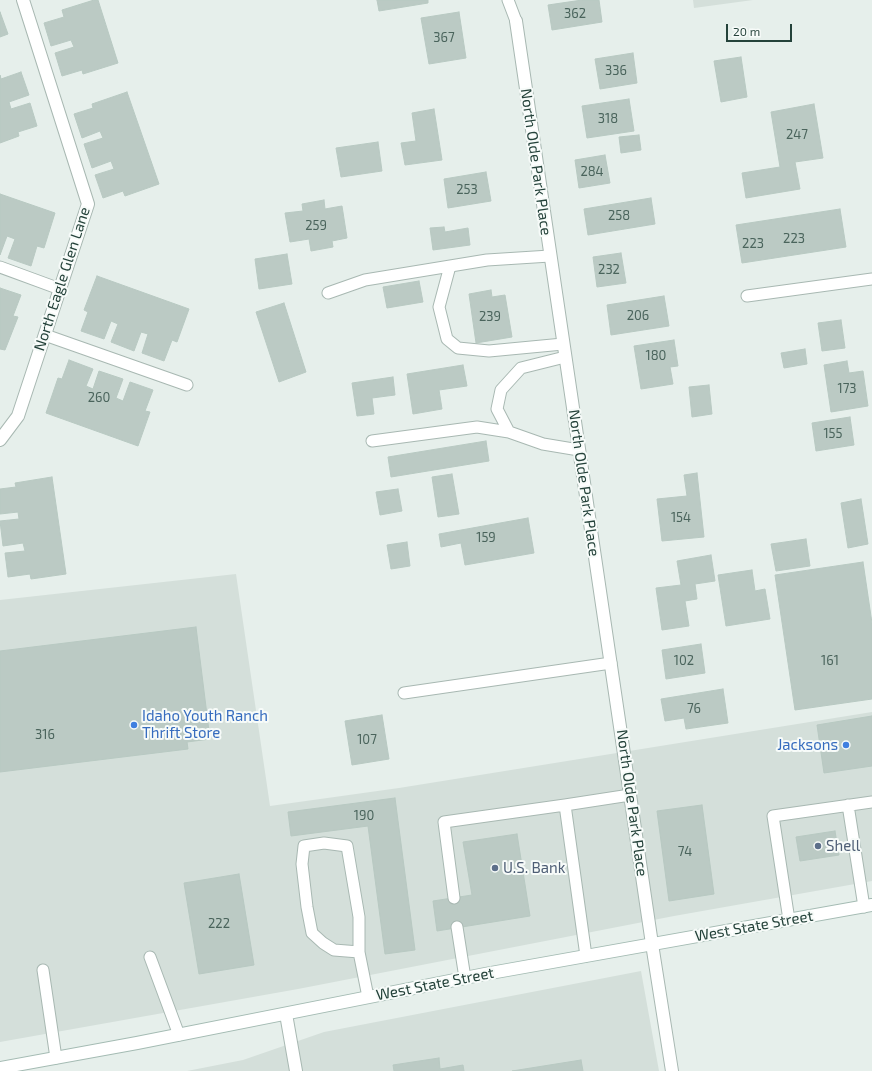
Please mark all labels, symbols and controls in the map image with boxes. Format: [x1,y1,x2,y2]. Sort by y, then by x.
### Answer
house number: 362 [564,6,586,22]
scale bar [728,16,794,42]
text: 20 m [733,24,760,38]
house number: 367 [433,30,455,46]
house number: 336 [605,63,627,79]
street label: North Olde Park Place [517,87,555,237]
house number: 318 [598,111,618,127]
house number: 247 [786,127,808,143]
house number: 284 [580,164,604,180]
house number: 253 [456,182,478,198]
street label: North Eagle Glen Lane [30,205,94,353]
house number: 258 [608,208,630,224]
house number: 259 [305,218,327,234]
house number: 223 [783,231,805,247]
house number: 223 [742,236,764,252]
house number: 232 [598,262,620,278]
house number: 206 [627,308,649,324]
house number: 239 [479,309,501,325]
house number: 180 [646,348,666,364]
house number: 173 [837,381,857,397]
house number: 260 [88,390,110,406]
street label: North Olde Park Place [565,408,603,558]
house number: 155 [823,426,843,442]
house number: 154 [671,510,691,526]
house number: 159 [476,530,496,546]
house number: 102 [674,653,694,669]
house number: 161 [821,653,839,669]
house number: 76 [687,701,701,717]
place label: Idaho Youth Ranch Thrift Store [142,707,268,742]
marker: Idaho Youth Ranch Thrift Store [129,720,139,730]
house number: 316 [35,727,55,743]
street label: North Olde Park Place [613,728,651,878]
house number: 107 [357,732,377,748]
place label: Jacksons [777,736,838,754]
marker: Jacksons [841,740,851,750]
house number: 190 [354,808,374,824]
place label: Shell [826,837,860,855]
marker: Shell [813,841,823,851]
house number: 74 [678,844,692,860]
place label: U.S. Bank [503,859,565,877]
marker: U.S. Bank [490,863,500,873]
street label: West State Street [693,907,815,945]
house number: 222 [208,916,230,932]
street label: West State Street [375,964,495,1004]

